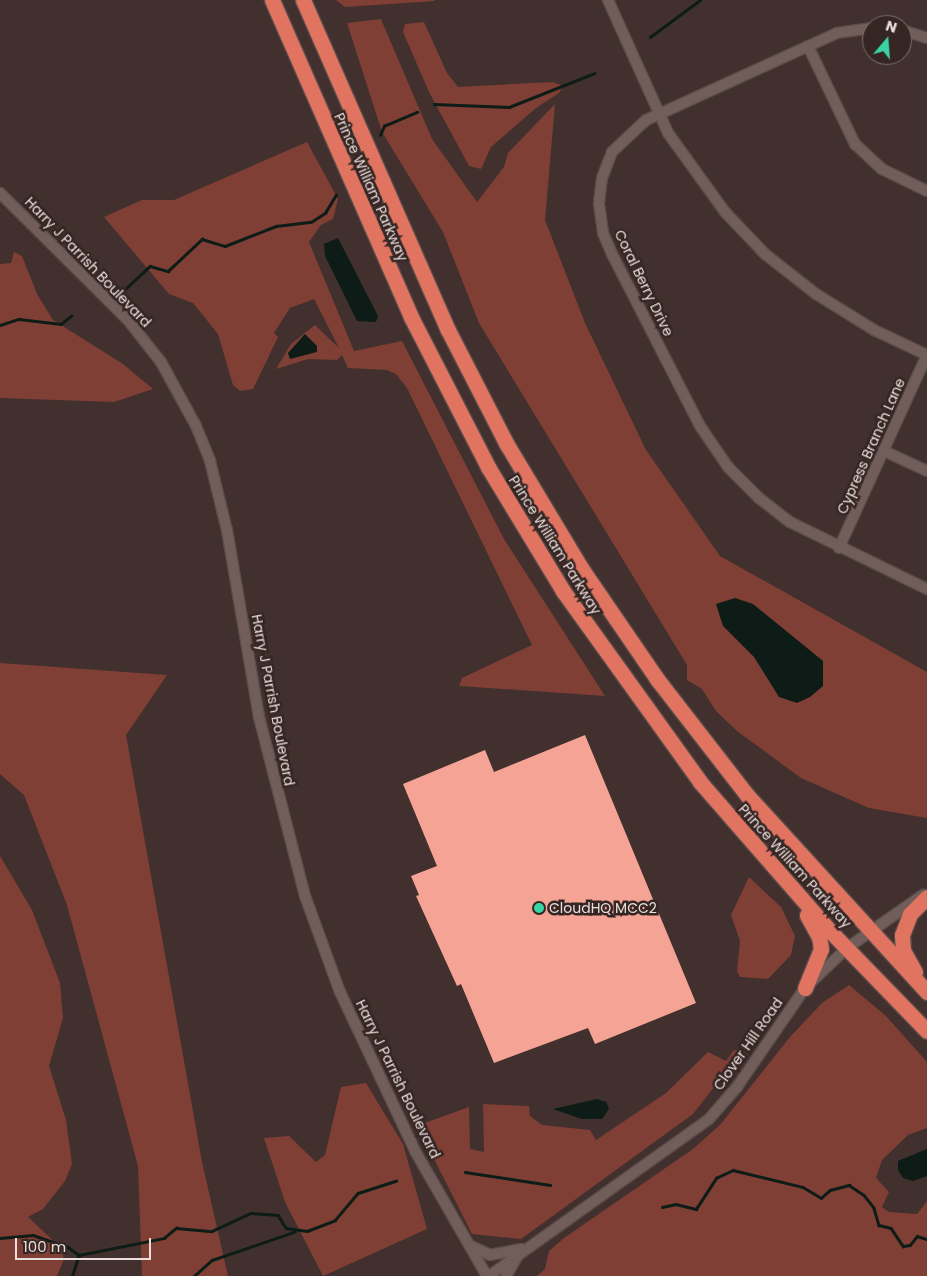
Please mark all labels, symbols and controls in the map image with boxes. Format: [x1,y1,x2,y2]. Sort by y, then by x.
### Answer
north arrow [862,15,912,65]
text: N [883,16,899,38]
street label: Prince William Parkway [331,110,411,264]
street label: Harry J Parrish Boulevard [21,193,155,331]
street label: Coral Berry Drive [611,227,677,339]
street label: Cypress Branch Lane [833,375,909,517]
street label: Prince William Parkway [505,472,605,618]
street label: Harry J Parrish Boulevard [248,613,298,787]
street label: Prince William Parkway [735,801,855,931]
place label: CloudHQ MCC2 [549,900,657,916]
marker: CloudHQ MCC2 [533,902,545,914]
street label: Clover Hill Road [710,995,786,1093]
street label: Harry J Parrish Boulevard [352,997,444,1161]
scale bar [18,1228,154,1260]
text: 100 m [23,1236,66,1257]

